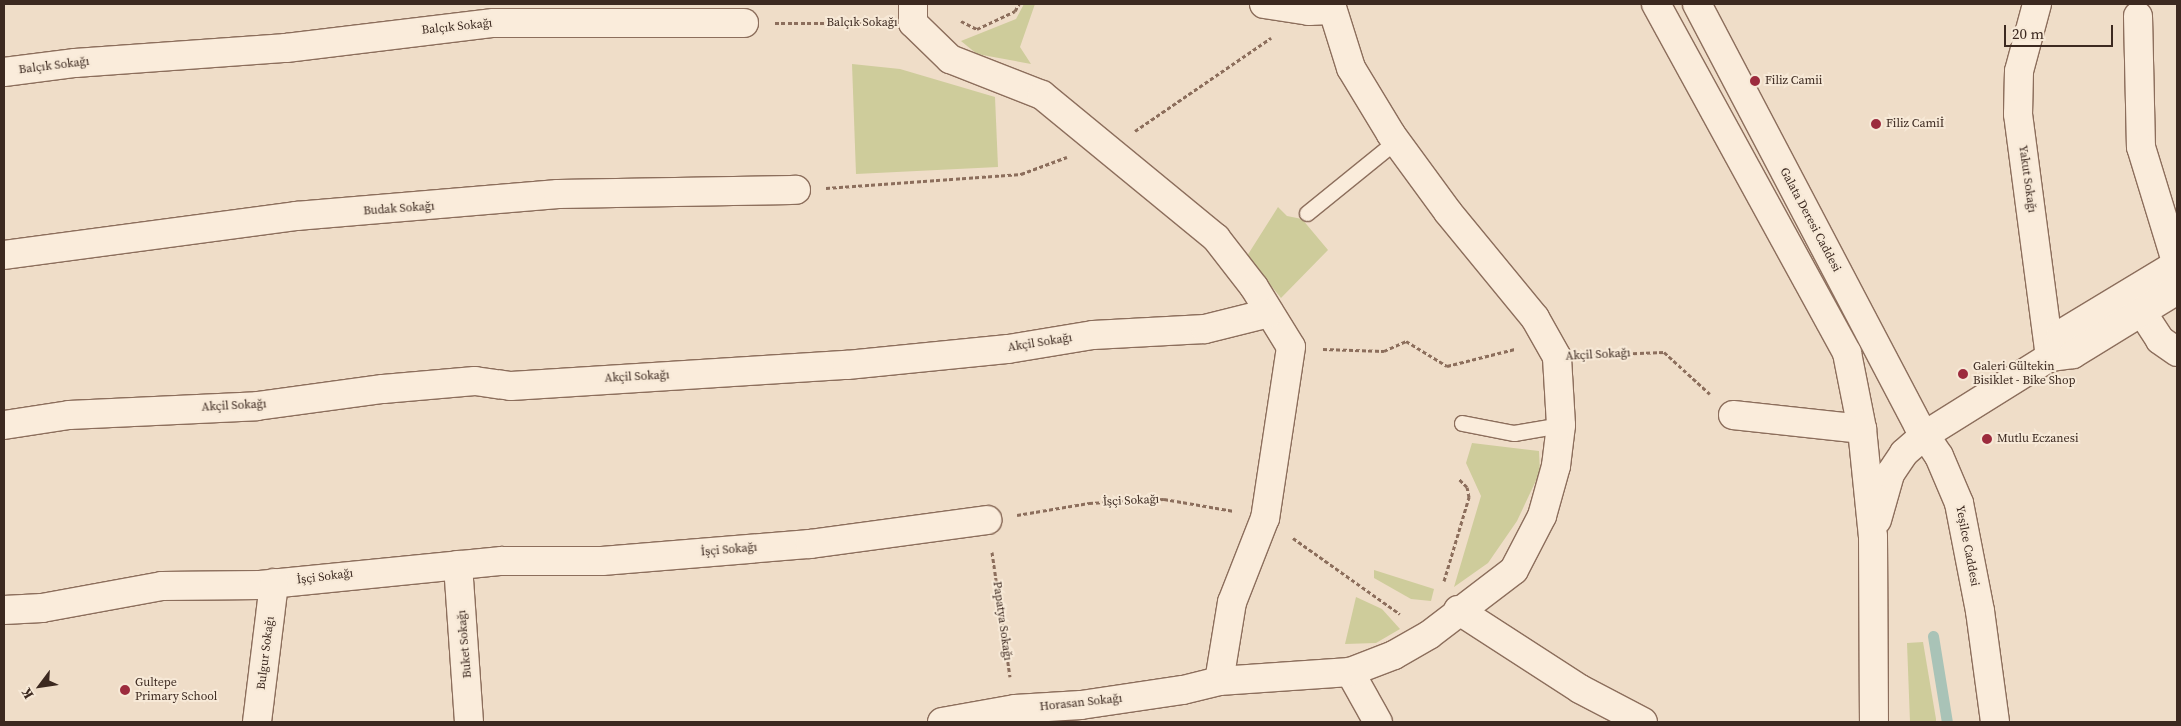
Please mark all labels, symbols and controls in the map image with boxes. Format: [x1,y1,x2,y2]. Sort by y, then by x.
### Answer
scale bar [2006,15,2115,47]
street label: Balçık Sokağı [421,16,493,38]
street label: Balçık Sokağı [827,16,897,30]
text: 20 m [2012,23,2044,44]
street label: Balçık Sokağı [18,55,90,77]
place label: Filiz Camii [1765,74,1822,88]
marker: Filiz Camii [1749,75,1761,87]
place label: Filiz Camiİ [1886,117,1944,131]
marker: Filiz Camiİ [1870,118,1882,130]
street label: Yakut Sokağı [2015,144,2039,214]
street label: Galata Deresi Caddesi [1776,165,1844,275]
street label: Budak Sokağı [363,199,435,219]
street label: Akçil Sokağı [1007,331,1073,355]
street label: Akçil Sokağı [1565,346,1631,364]
place label: Galeri Gültekin Bisiklet - Bike Shop [1973,360,2075,388]
street label: Akçil Sokağı [604,368,670,386]
marker: Galeri Gültekin Bisiklet - Bike Shop [1957,368,1969,380]
street label: Akçil Sokağı [201,397,267,415]
place label: Mutlu Eczanesi [1997,432,2079,446]
marker: Mutlu Eczanesi [1981,433,1993,445]
street label: İşçi Sokağı [1102,492,1160,510]
street label: Yeşilce Caddesi [1952,504,1982,588]
street label: İşçi Sokağı [700,540,758,560]
street label: İşçi Sokağı [296,566,354,588]
street label: Papatya Sokağı [989,581,1015,661]
street label: Buket Sokağı [455,609,475,679]
street label: Bulgur Sokağı [254,615,278,691]
north arrow [15,661,65,711]
place label: Gultepe Primary School [135,676,217,704]
text: K [16,684,38,703]
marker: Gultepe Primary School [119,684,131,696]
street label: Horasan Sokağı [1039,691,1123,715]

